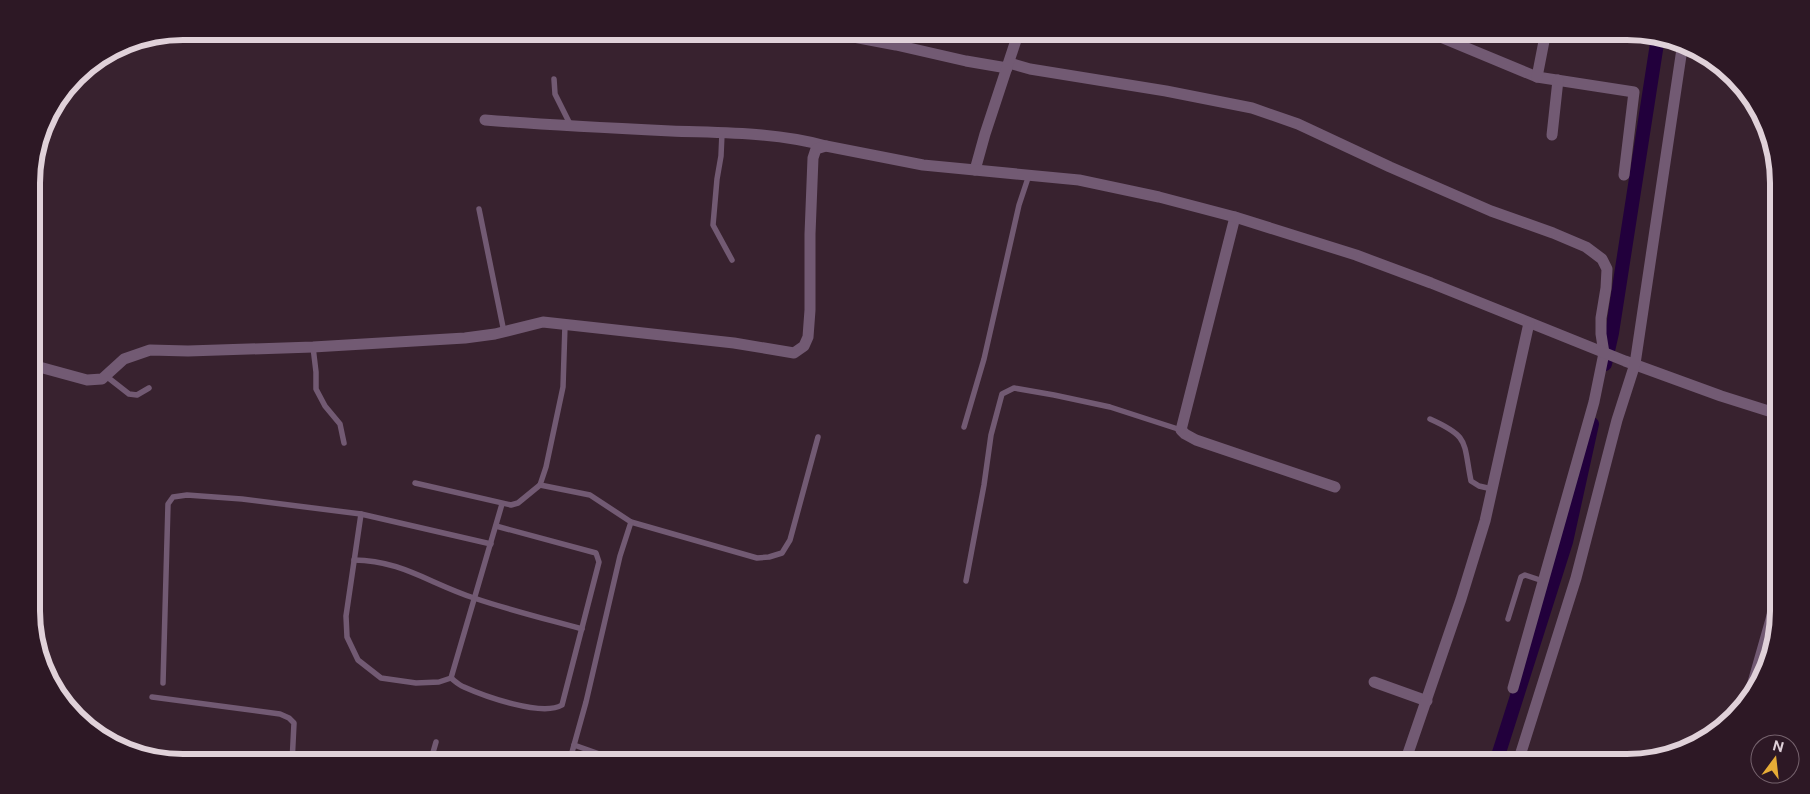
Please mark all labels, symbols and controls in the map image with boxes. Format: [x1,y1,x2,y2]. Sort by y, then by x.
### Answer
north arrow [1750,734,1800,784]
text: N [1771,737,1786,756]

